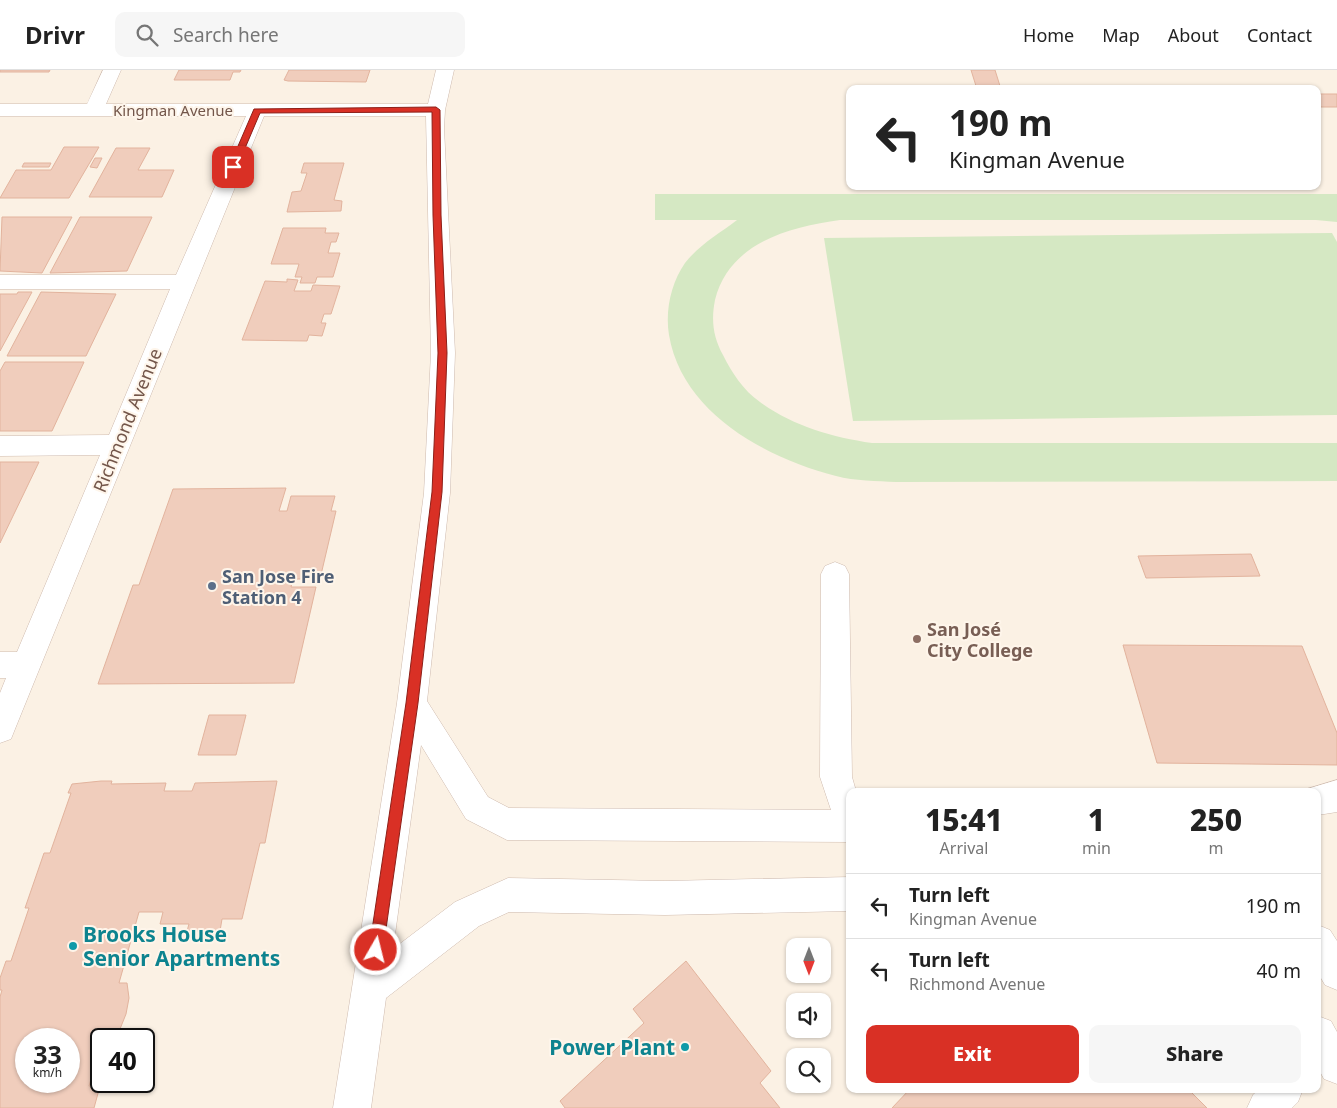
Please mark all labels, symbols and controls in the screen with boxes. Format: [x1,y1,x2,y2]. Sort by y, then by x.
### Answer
search box [115,12,465,57]
text: Drivr [25,18,85,51]
icon: search [133,21,161,49]
text: Search here [173,22,279,48]
text: Home [1023,23,1074,47]
text: Map [1102,23,1140,47]
text: About [1168,23,1219,47]
text: Contact [1247,23,1312,47]
text: 190 m [949,99,1052,146]
street label: Kingman Avenue [113,100,233,120]
icon: left [866,105,931,170]
text: Kingman Avenue [949,144,1125,174]
pin [212,146,254,188]
icon: arrive [219,153,247,181]
street label: Richmond Avenue [87,344,167,496]
place label: San Jose Fire Station 4 [222,564,334,609]
marker: San Jose Fire Station 4 [206,580,218,592]
place label: San José City College [927,617,1033,662]
marker: San José City College [911,633,923,645]
text: 15:41 [925,799,1003,840]
text: 1 [1088,799,1105,840]
text: 250 [1190,799,1242,840]
text: Arrival [940,837,988,859]
text: min [1082,837,1111,859]
text: m [1208,837,1223,859]
text: Turn left [909,882,990,908]
icon: left [866,892,894,920]
text: 190 m [1246,893,1301,919]
text: Kingman Avenue [909,908,1037,930]
place label: Brooks House Senior Apartments [83,920,280,972]
position arrow [349,923,401,975]
north arrow [786,938,831,982]
map controls [786,938,831,1093]
marker: Brooks House Senior Apartments [67,940,79,952]
text: Turn left [909,947,990,973]
icon: left [866,957,894,985]
text: 40 m [1257,958,1301,984]
text: Richmond Avenue [909,973,1045,995]
button: sound [786,993,831,1038]
button: Exit [866,1025,1079,1083]
button: Share [1089,1025,1301,1083]
speed limit sign: 40 [90,1028,155,1093]
place label: Power Plant [549,1033,675,1061]
text: 33 [33,1037,62,1071]
marker: Power Plant [679,1041,691,1053]
button: search [786,1048,831,1093]
text: km/h [33,1064,62,1081]

